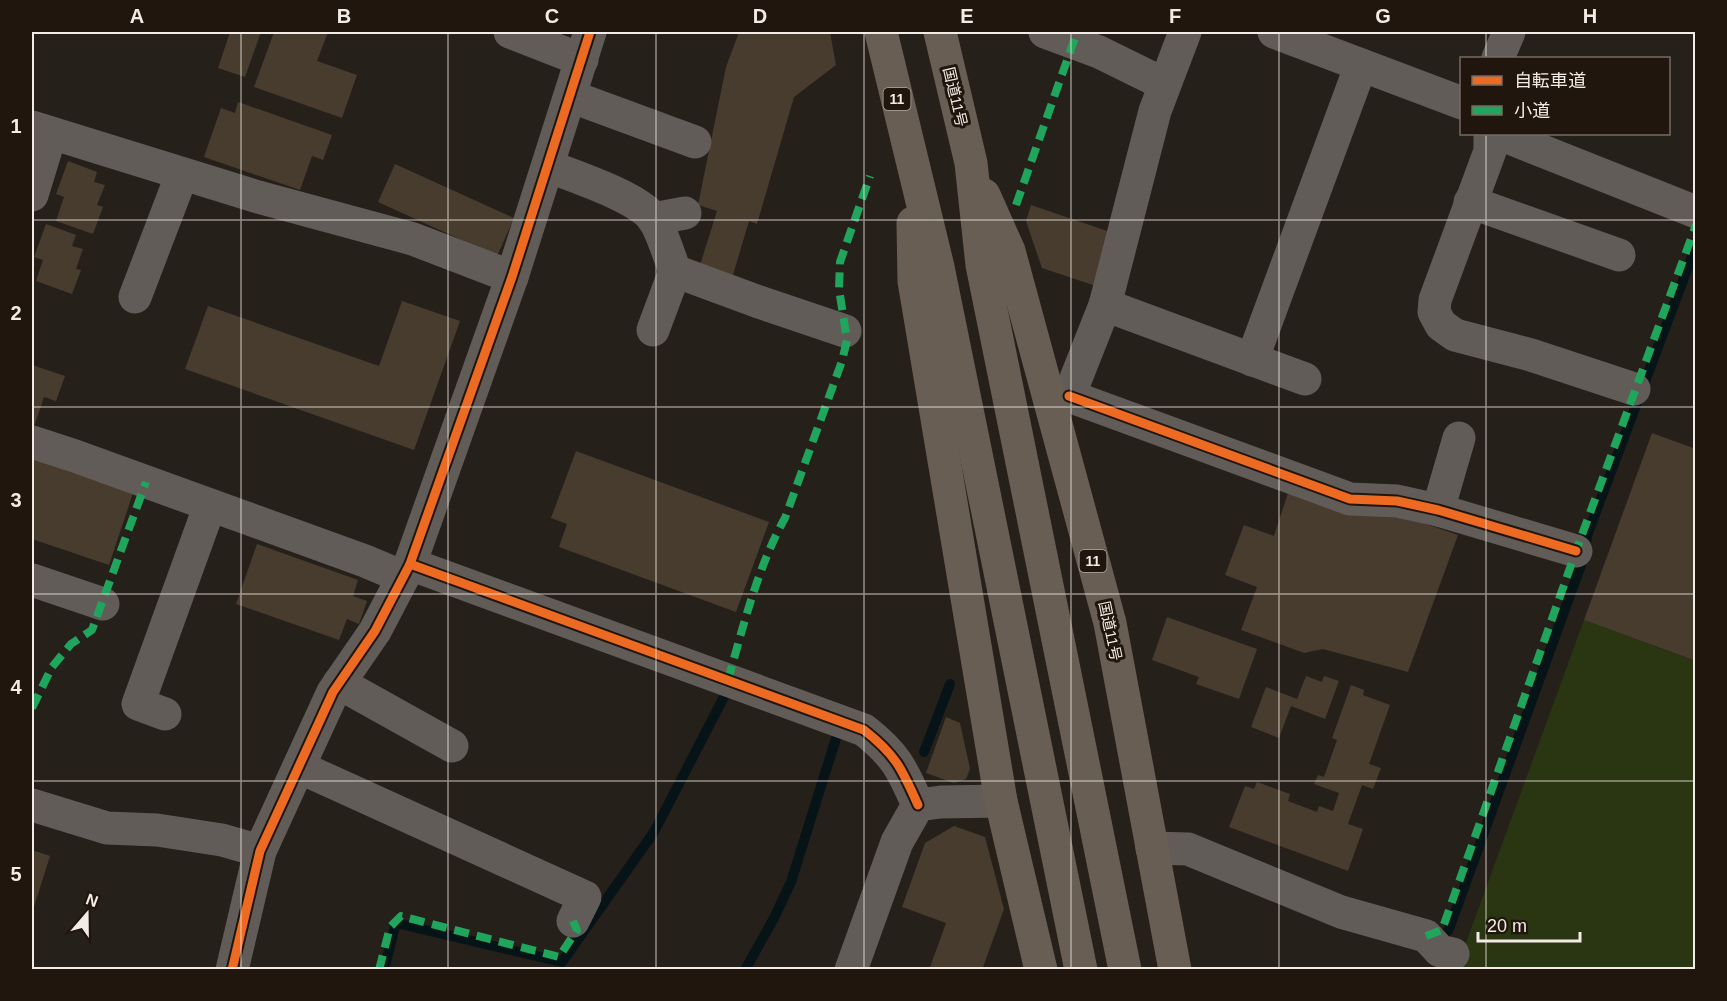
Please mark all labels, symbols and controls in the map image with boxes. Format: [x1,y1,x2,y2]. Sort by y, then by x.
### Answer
text: A [130,5,144,27]
text: B [337,5,351,27]
text: C [545,5,559,27]
text: D [753,5,767,27]
text: E [960,5,974,27]
text: F [1169,5,1181,27]
text: G [1375,5,1391,27]
text: H [1583,5,1597,27]
legend [1460,57,1670,135]
street label: 国道11号 [940,65,971,128]
text: 自転車道 [1514,71,1586,91]
road number: 11 [884,88,910,110]
text: 小道 [1514,101,1550,121]
text: 1 [10,115,22,137]
text: 2 [10,302,22,324]
text: 3 [10,489,22,511]
road number: 11 [1080,550,1106,572]
street label: 国道11号 [1096,600,1125,662]
text: 4 [10,676,22,698]
text: 5 [10,863,22,885]
north arrow [57,884,117,944]
text: N [84,890,100,910]
scale bar [1478,905,1580,943]
text: 20 m [1487,916,1527,936]

